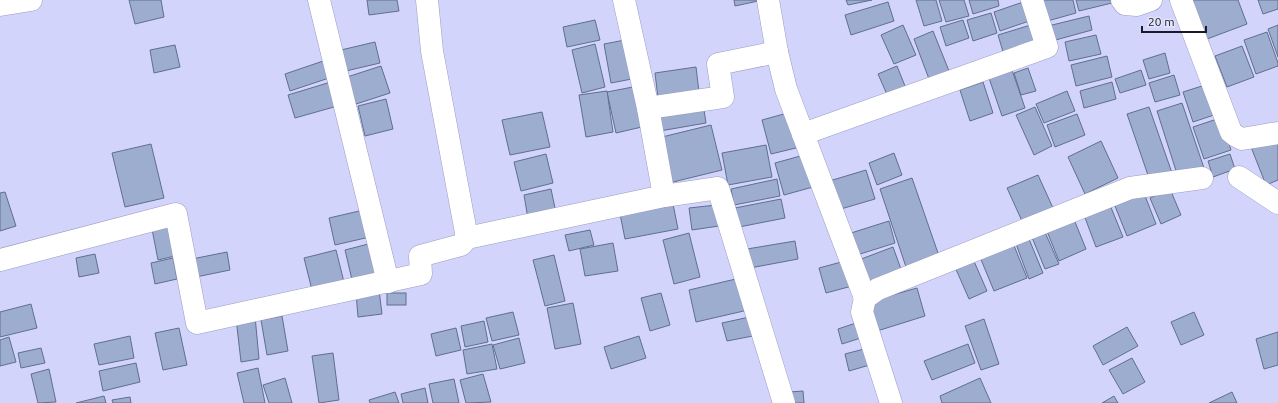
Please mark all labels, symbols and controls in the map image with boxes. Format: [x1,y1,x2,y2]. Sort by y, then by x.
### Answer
scale bar [1142,8,1206,34]
text: 20 m [1148,15,1175,28]

